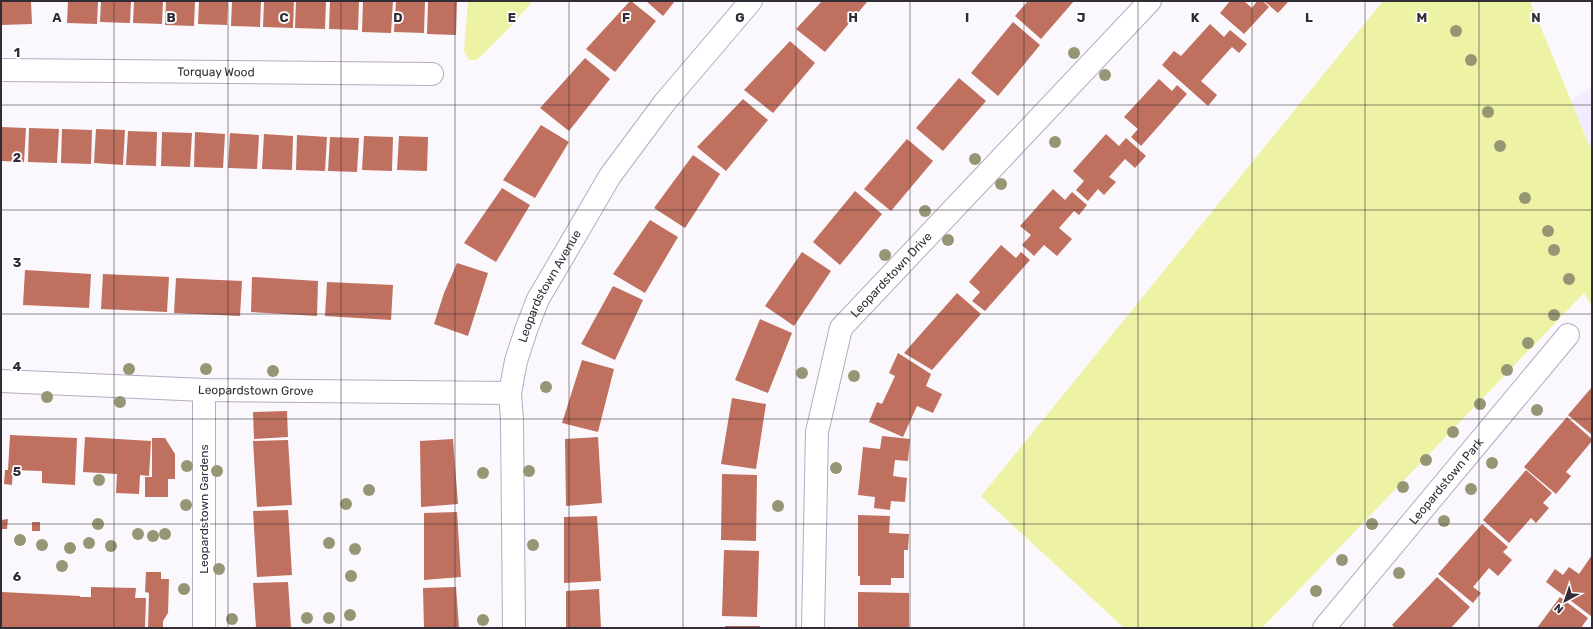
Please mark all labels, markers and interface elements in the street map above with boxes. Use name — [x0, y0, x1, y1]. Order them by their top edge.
text: A — [52, 10, 62, 25]
text: B — [166, 10, 176, 25]
text: C — [279, 10, 289, 25]
text: D — [393, 10, 403, 25]
text: E — [508, 10, 516, 25]
text: F — [622, 10, 630, 25]
text: G — [735, 10, 745, 25]
text: H — [848, 10, 858, 25]
text: I — [965, 10, 969, 25]
text: J — [1077, 10, 1085, 25]
text: K — [1191, 10, 1200, 25]
text: L — [1305, 10, 1313, 25]
text: M — [1417, 10, 1427, 25]
text: N — [1531, 10, 1541, 25]
text: 1 — [14, 45, 20, 60]
street label: Torquay Wood — [177, 65, 255, 79]
text: 2 — [13, 150, 21, 165]
street label: Leopardstown Avenue — [515, 227, 584, 344]
street label: Leopardstown Drive — [848, 229, 935, 320]
text: 3 — [13, 255, 22, 270]
text: 4 — [13, 359, 22, 374]
street label: Leopardstown Grove — [198, 383, 314, 398]
street label: Leopardstown Park — [1406, 435, 1487, 527]
street label: Leopardstown Gardens — [197, 444, 211, 574]
text: 5 — [13, 464, 21, 479]
text: 6 — [13, 569, 22, 584]
north arrow — [1545, 581, 1585, 621]
text: N — [1552, 601, 1566, 616]

